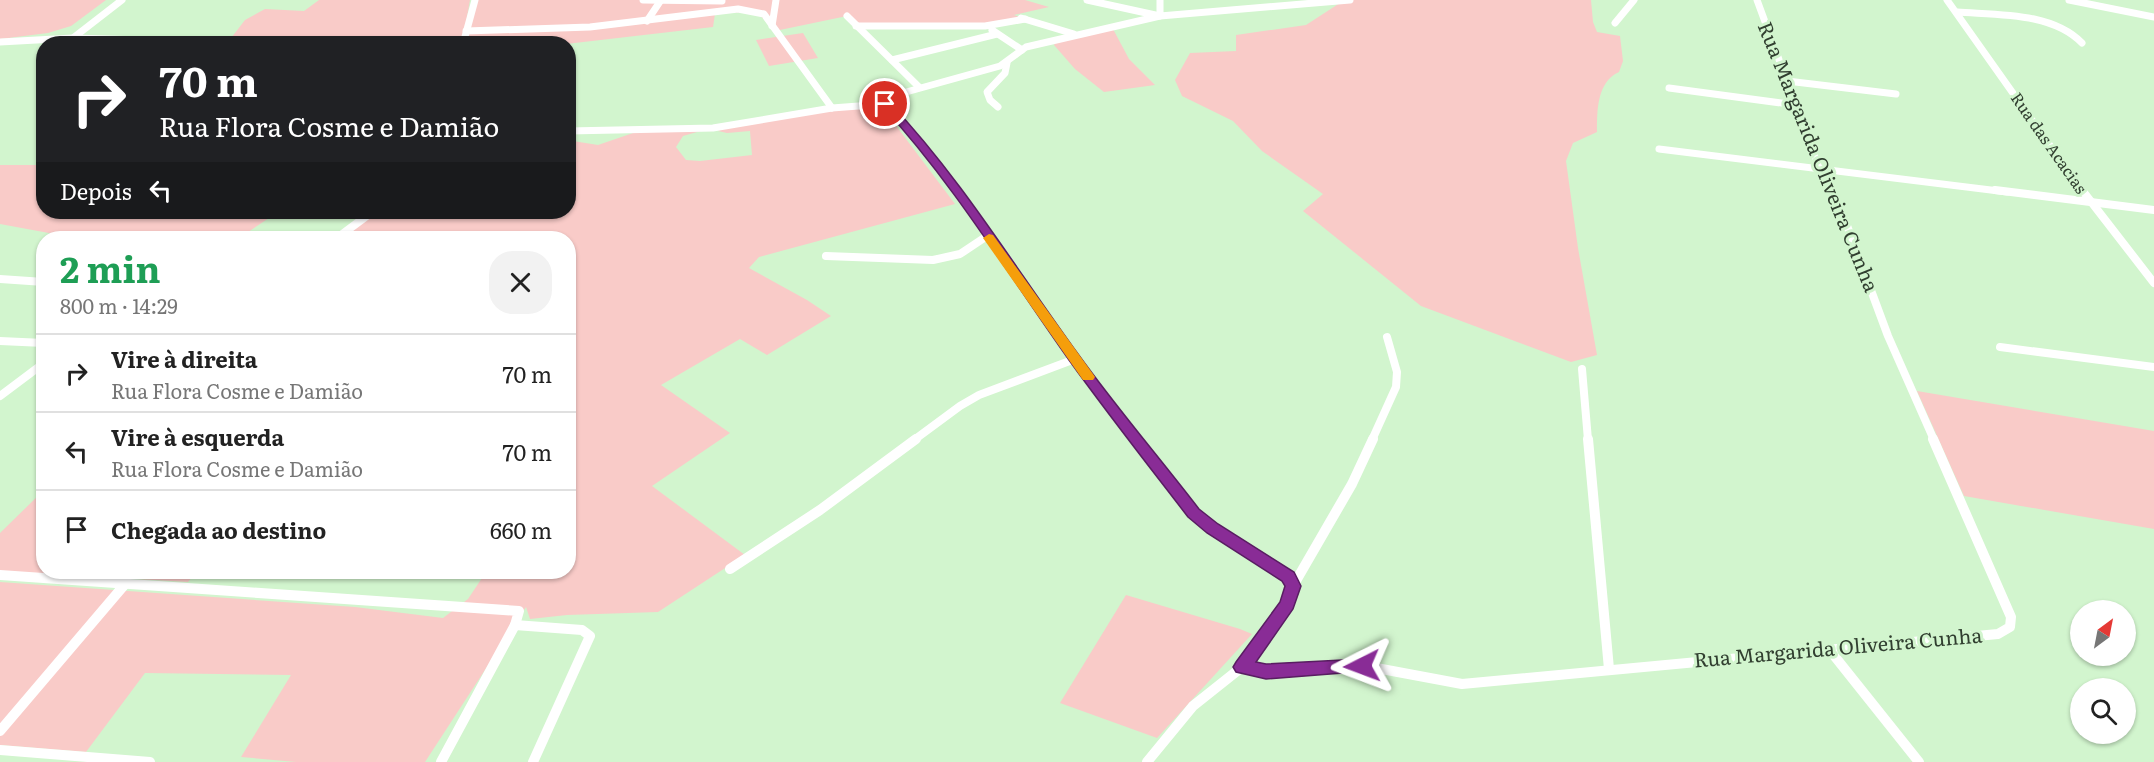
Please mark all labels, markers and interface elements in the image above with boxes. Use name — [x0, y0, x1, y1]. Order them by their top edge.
street label: Rua Margarida Oliveira Cunha — [1752, 16, 1888, 296]
text: 70 m — [159, 48, 258, 110]
icon: right — [60, 60, 138, 138]
pin — [859, 78, 910, 129]
icon: arrive — [868, 87, 901, 120]
street label: Rua das Acacias — [2006, 87, 2094, 198]
text: Rua Flora Cosme e Damião — [159, 105, 499, 145]
text: Depois — [60, 174, 132, 207]
icon: left — [144, 174, 177, 207]
text: 2 min — [60, 241, 161, 294]
button: close — [489, 251, 552, 314]
text: 800 m · 14:29 — [60, 290, 178, 320]
text: Vire à direita — [111, 342, 258, 375]
icon: right — [60, 357, 93, 390]
text: 70 m — [502, 357, 552, 390]
text: Rua Flora Cosme e Damião — [111, 375, 363, 405]
text: Vire à esquerda — [111, 420, 284, 453]
icon: left — [60, 435, 93, 468]
text: 70 m — [502, 435, 552, 468]
text: Rua Flora Cosme e Damião — [111, 453, 363, 483]
icon: arrive — [60, 513, 93, 546]
text: Chegada ao destino — [111, 513, 326, 546]
text: 660 m — [490, 513, 552, 546]
north arrow — [2070, 600, 2136, 666]
map controls — [2070, 600, 2136, 744]
street label: Rua Margarida Oliveira Cunha — [1692, 618, 1984, 674]
position arrow — [1330, 634, 1394, 698]
button: search — [2070, 678, 2136, 744]

